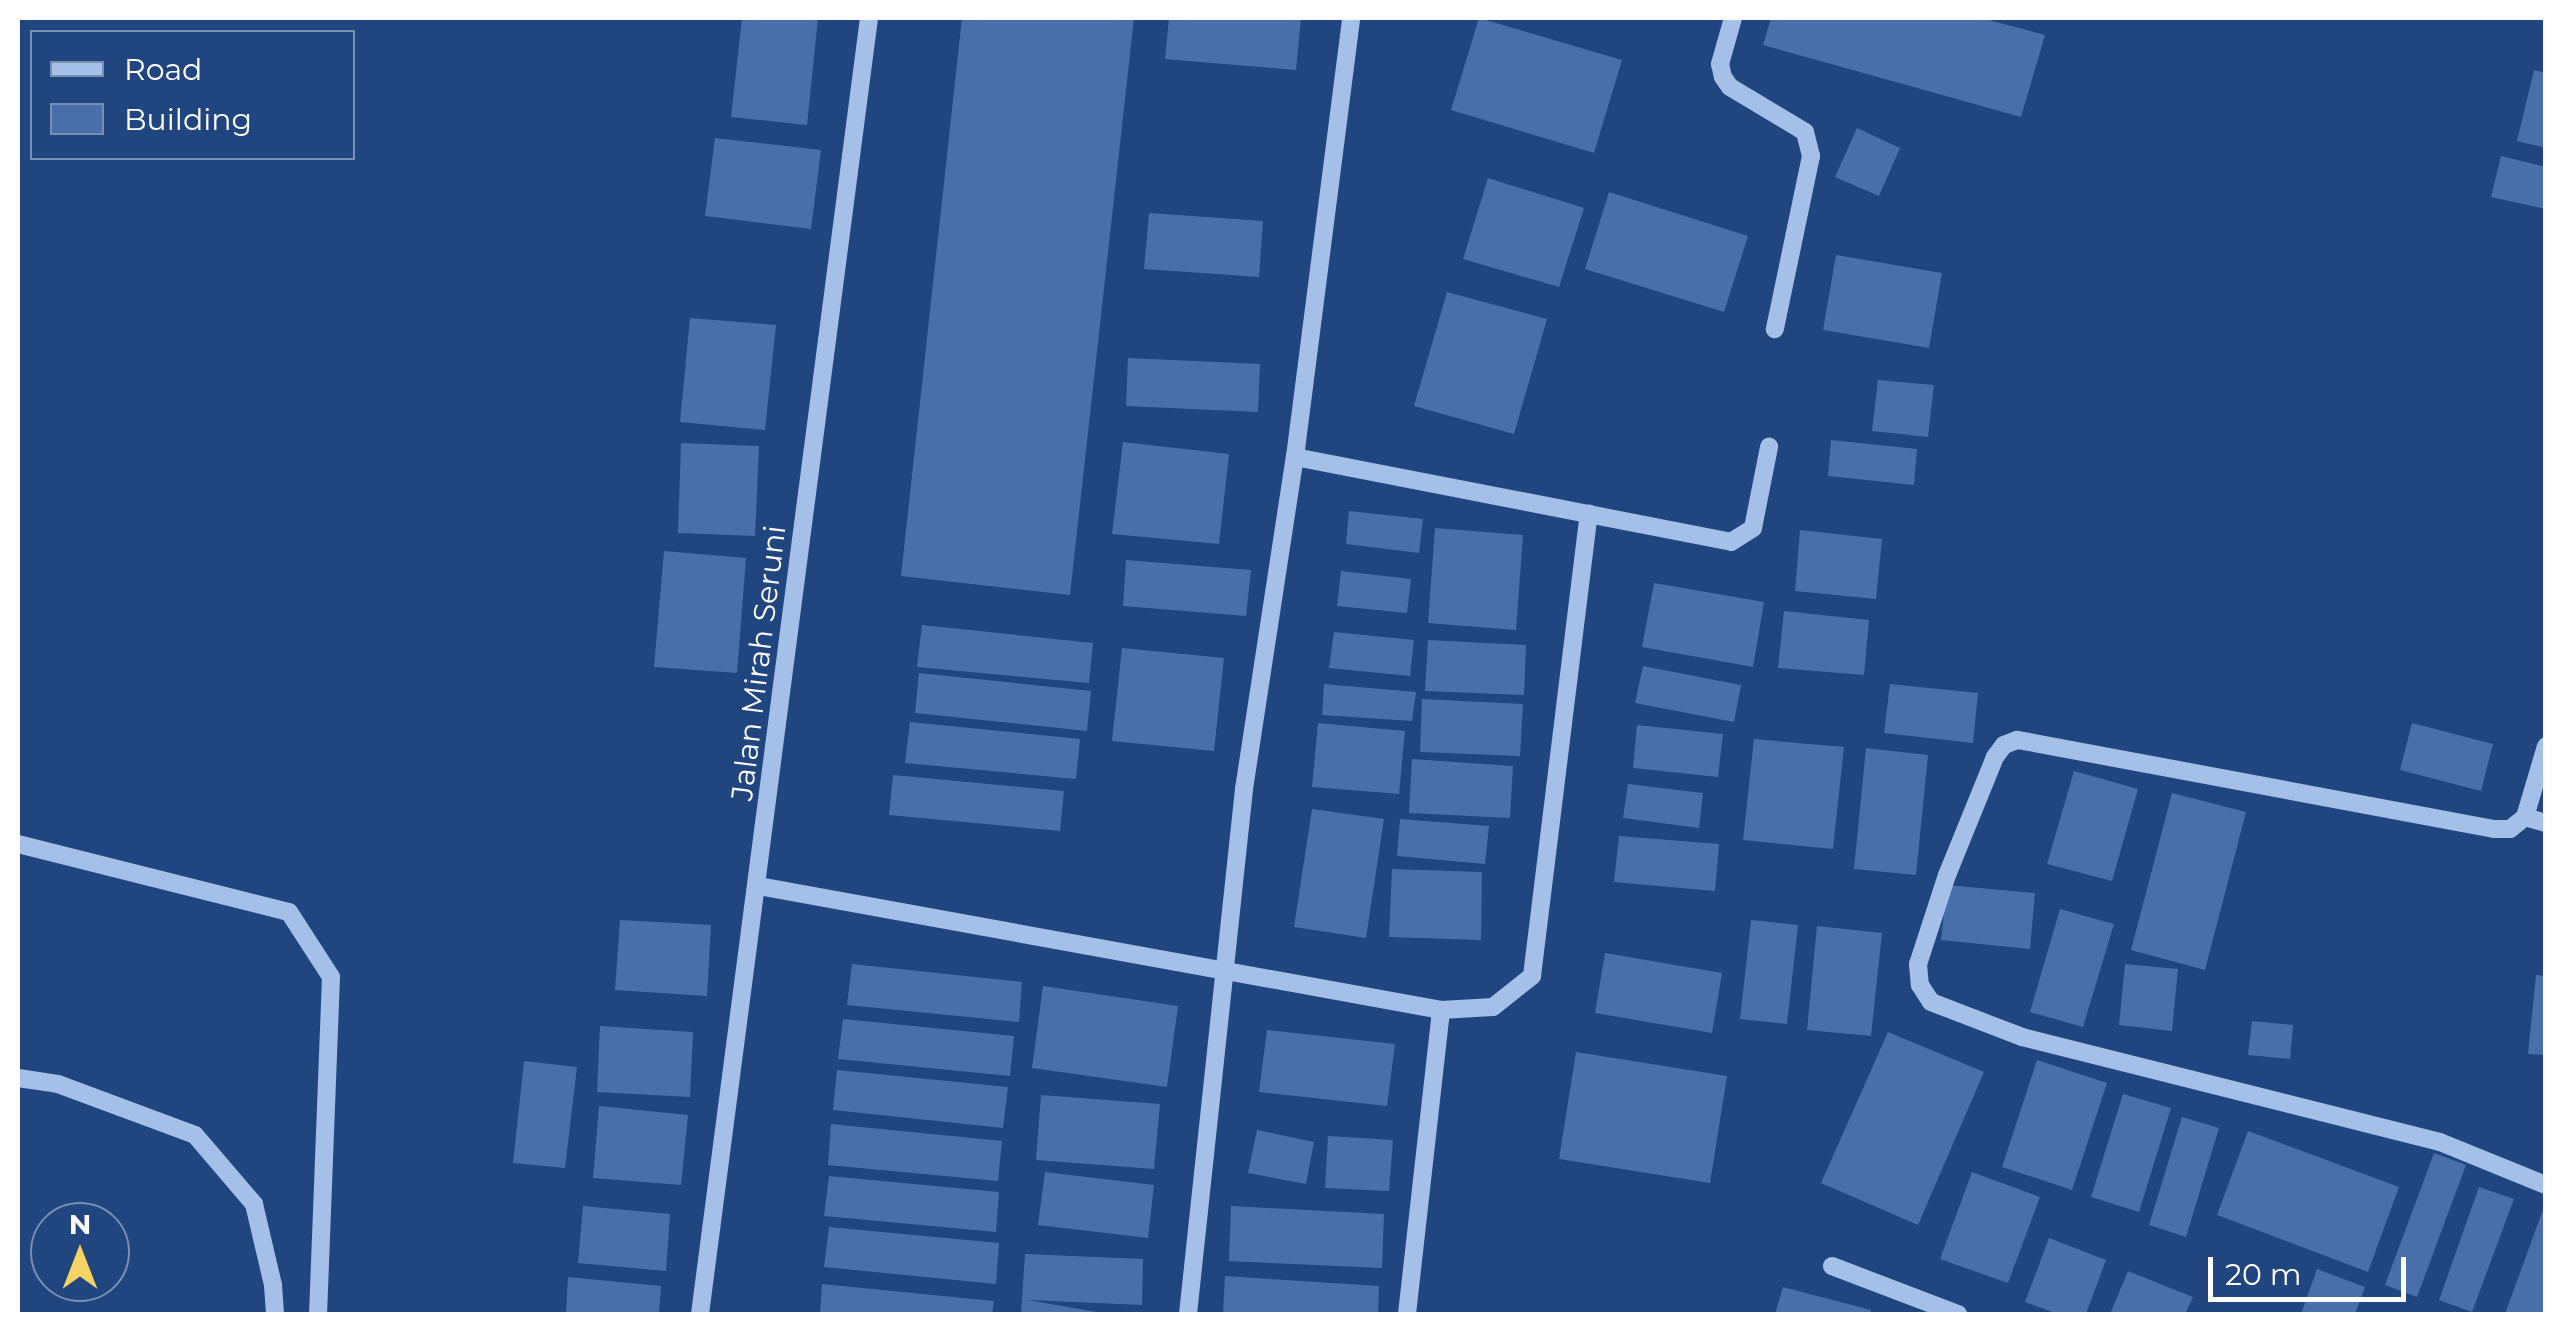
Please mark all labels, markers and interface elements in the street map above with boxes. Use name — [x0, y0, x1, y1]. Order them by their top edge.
legend — [30, 30, 355, 160]
text: Road — [124, 51, 202, 88]
text: Building — [124, 101, 252, 138]
street label: Jalan Mirah Seruni — [724, 523, 794, 803]
north arrow — [30, 1202, 130, 1302]
text: N — [69, 1207, 91, 1241]
scale bar — [2213, 1237, 2410, 1299]
text: 20 m — [2225, 1256, 2302, 1293]

